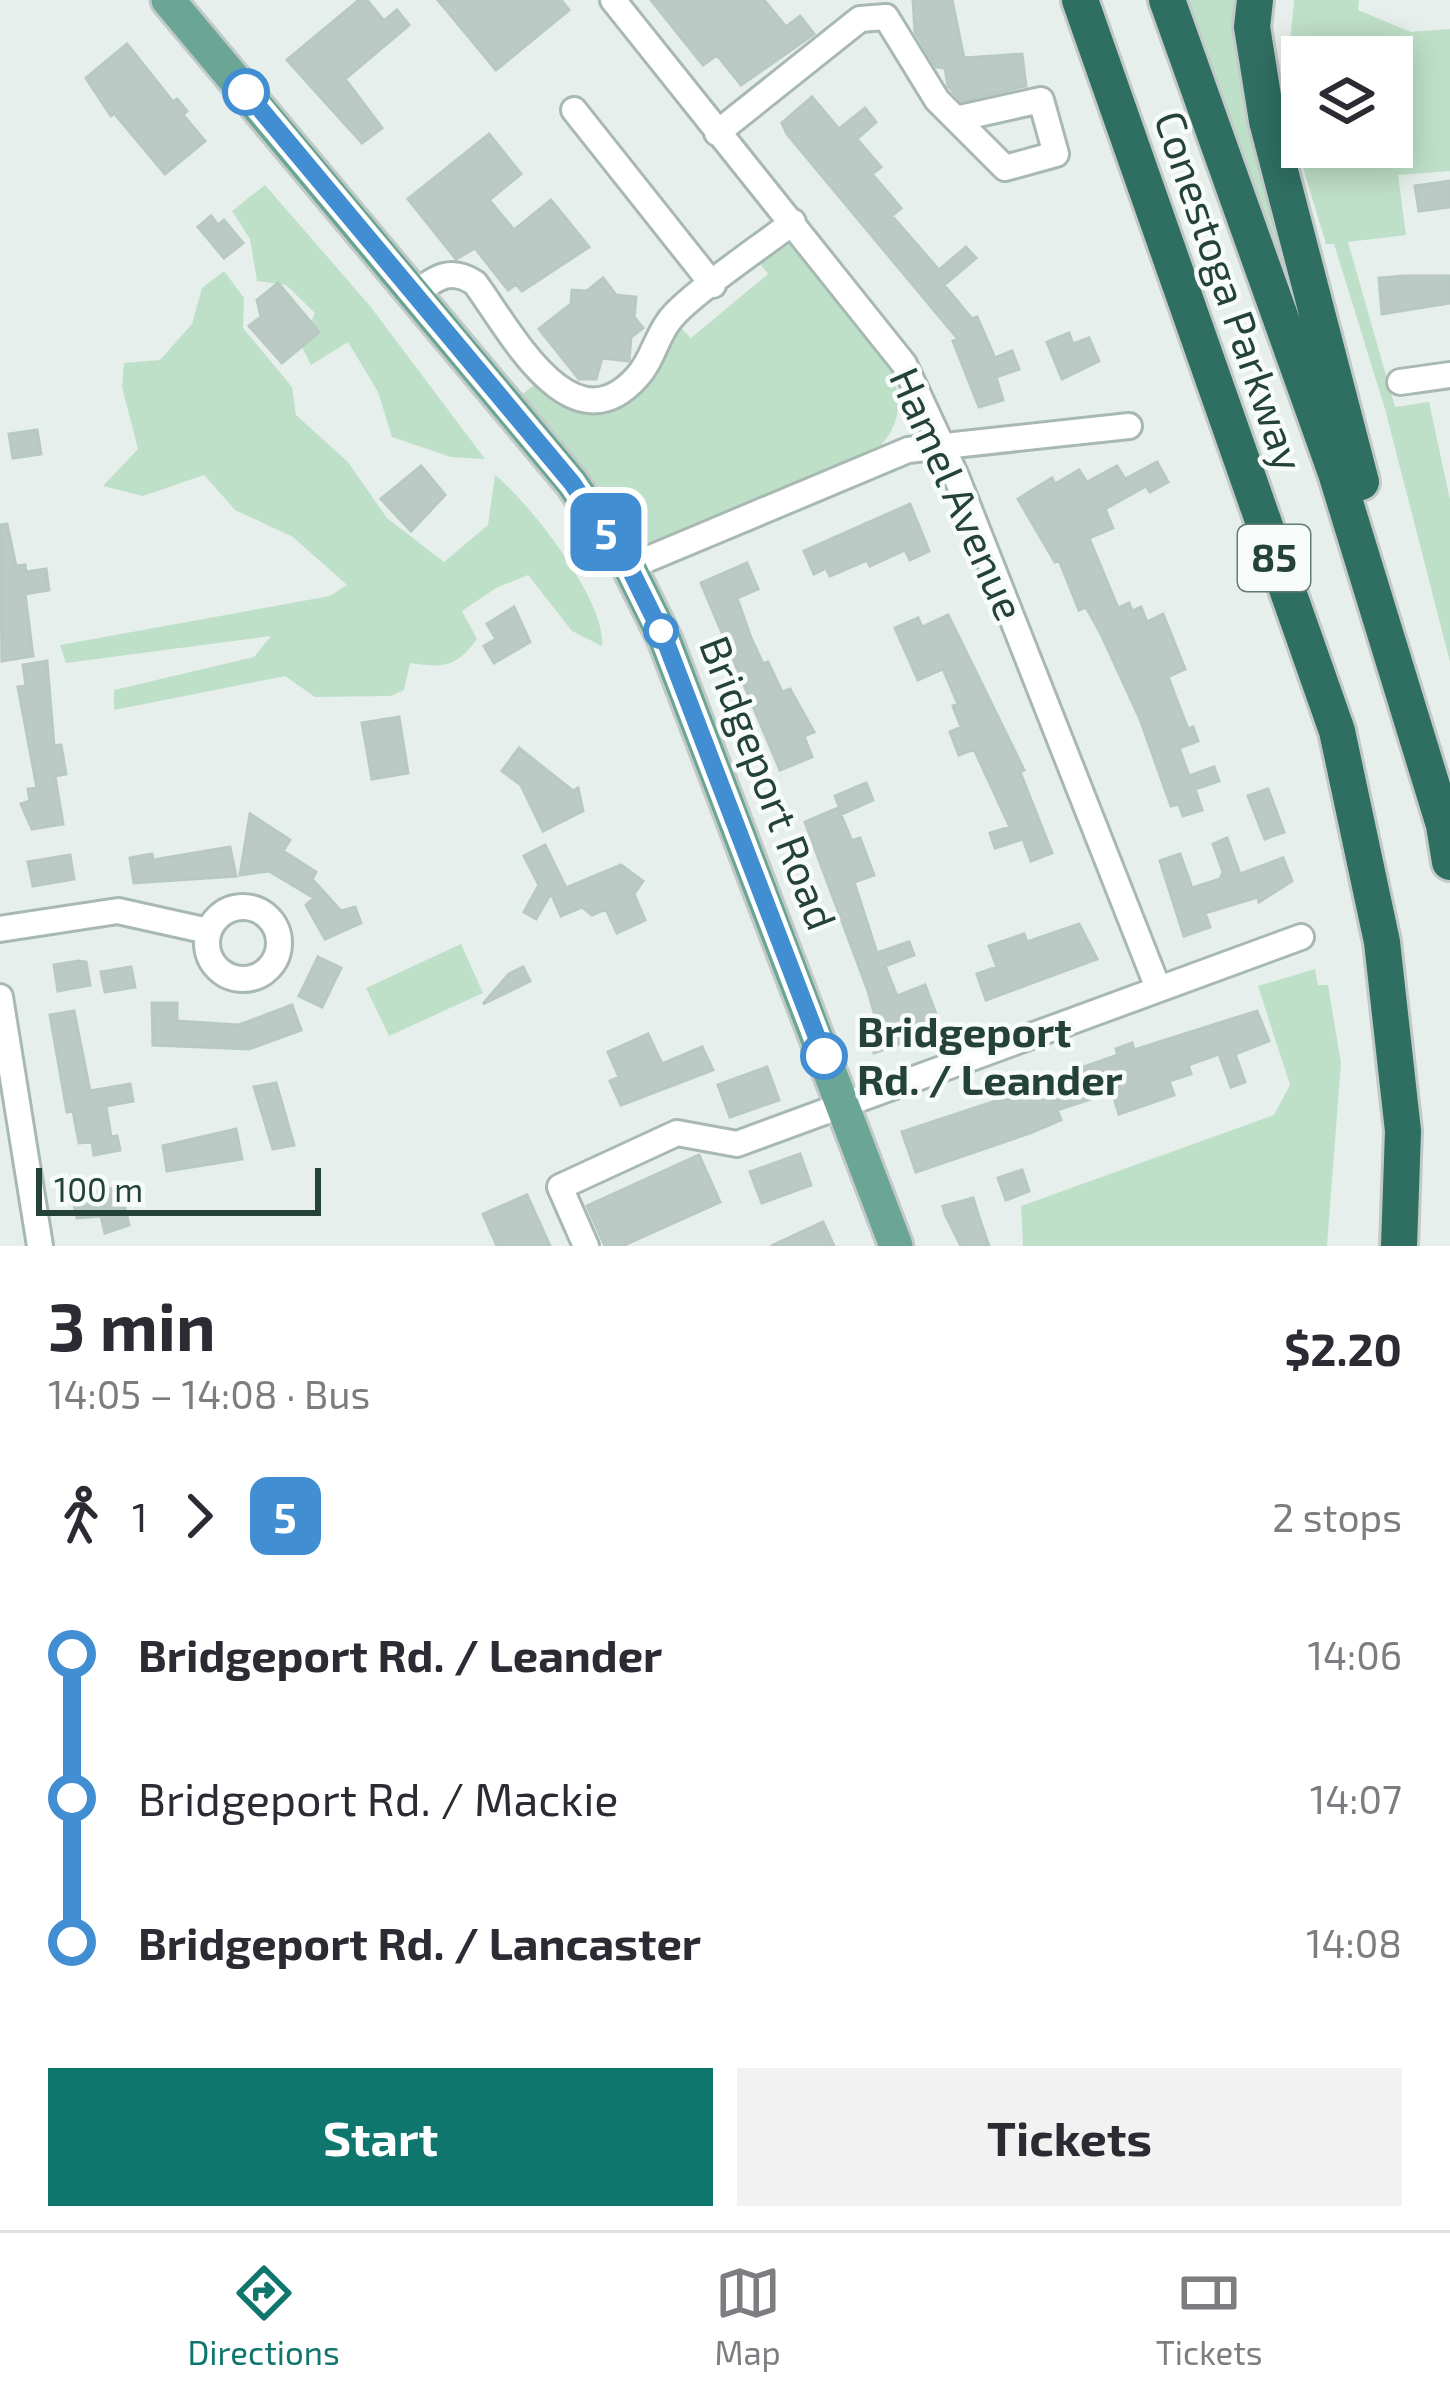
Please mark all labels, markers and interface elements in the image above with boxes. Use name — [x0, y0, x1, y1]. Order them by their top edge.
map controls — [1281, 36, 1413, 168]
button: layers — [1281, 36, 1413, 168]
unlabelled marker — [224, 70, 268, 114]
street label: Conestoga Parkway — [1146, 104, 1316, 477]
street label: Hamel Avenue — [881, 359, 1037, 627]
line badge: 5 — [567, 493, 645, 571]
text: 5 — [594, 507, 618, 557]
road number: 85 — [1238, 525, 1310, 591]
unlabelled marker — [645, 615, 677, 647]
street label: Bridgeport Road — [691, 628, 849, 936]
place label: Bridgeport Rd. / Leander — [857, 1005, 1123, 1103]
marker: Bridgeport Rd. / Leander — [802, 1034, 846, 1078]
scale bar — [36, 1162, 321, 1215]
text: 100 m — [54, 1169, 143, 1209]
text: 3 min — [48, 1285, 216, 1364]
text: $2.20 — [1284, 1321, 1402, 1375]
text: 14:05 – 14:08 · Bus — [48, 1370, 370, 1417]
icon: walk — [48, 1483, 114, 1549]
icon: forward — [166, 1483, 232, 1549]
text: 5 — [274, 1491, 297, 1541]
text: 1 — [132, 1493, 148, 1540]
text: 2 stops — [1272, 1493, 1402, 1540]
text: Bridgeport Rd. / Leander — [138, 1627, 662, 1681]
text: 14:06 — [1307, 1631, 1402, 1678]
text: Bridgeport Rd. / Mackie — [138, 1771, 619, 1825]
text: 14:07 — [1310, 1775, 1402, 1822]
text: Bridgeport Rd. / Lancaster — [138, 1915, 701, 1969]
text: 14:08 — [1306, 1919, 1402, 1966]
button: Start — [48, 2068, 713, 2206]
button: Tickets — [737, 2068, 1402, 2206]
tab: Directions — [187, 2260, 340, 2372]
tab: Map — [715, 2260, 781, 2372]
tab: Tickets — [1156, 2260, 1263, 2372]

